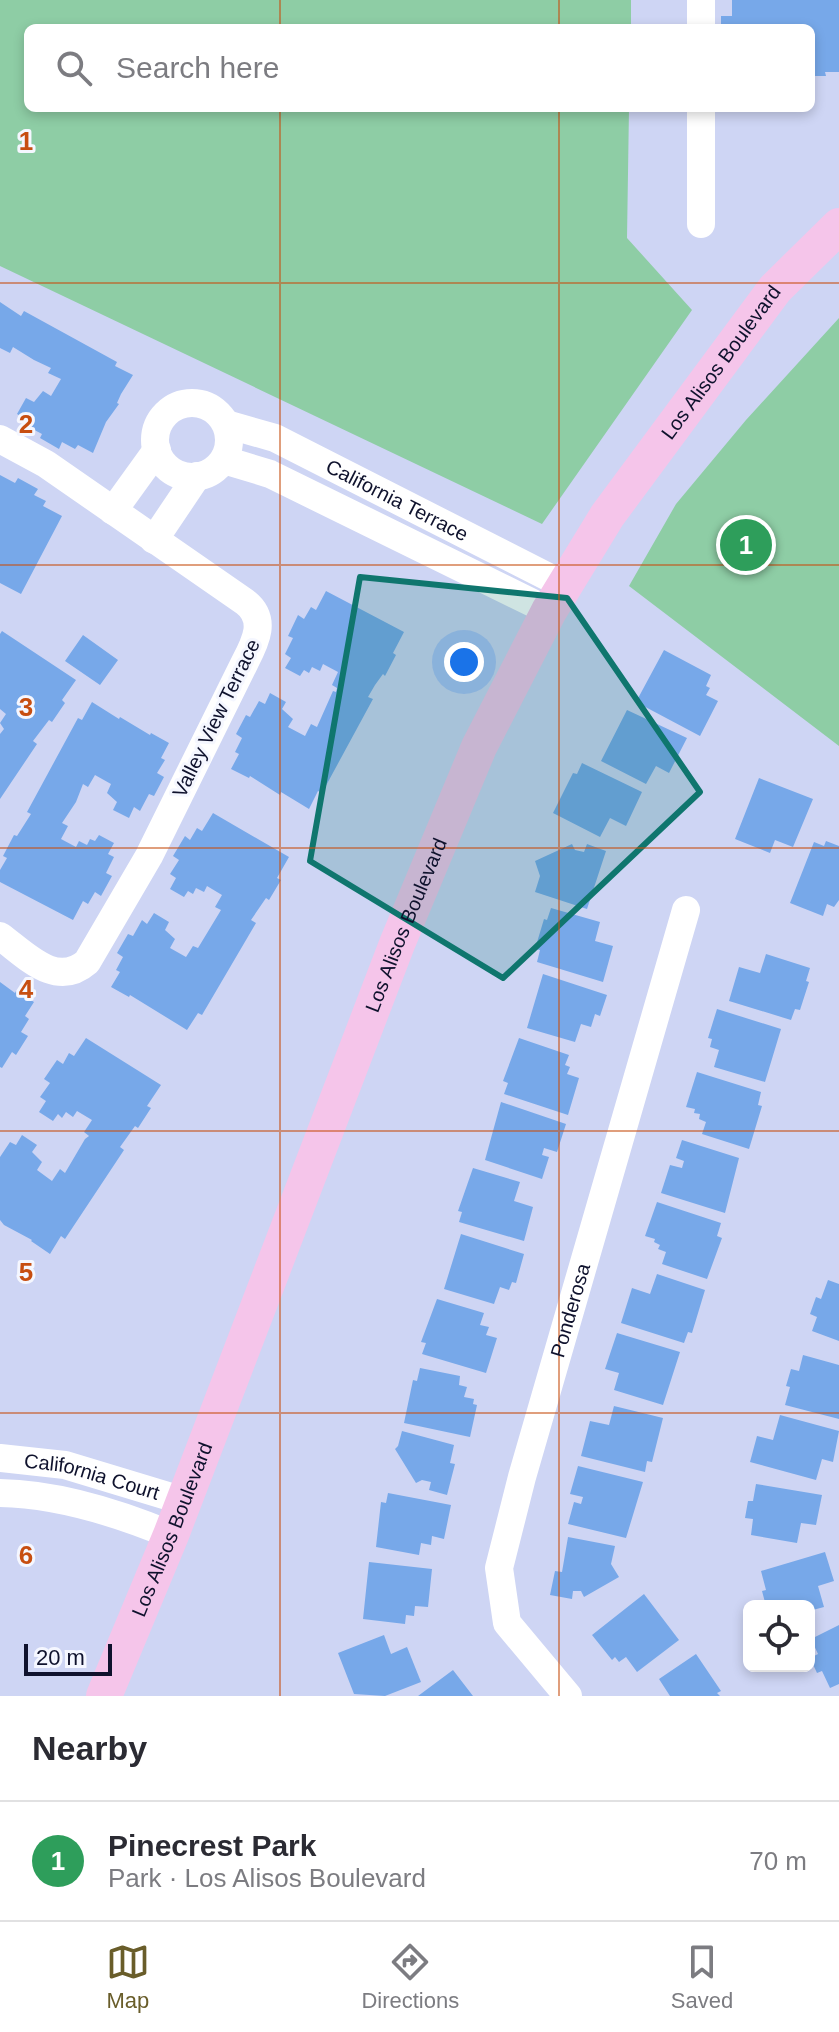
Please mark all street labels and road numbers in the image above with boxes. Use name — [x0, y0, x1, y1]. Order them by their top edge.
street label: Los Alisos Boulevard — [657, 281, 785, 443]
street label: California Terrace — [322, 455, 472, 545]
street label: Valley View Terrace — [168, 635, 264, 801]
street label: Los Alisos Boulevard — [361, 835, 451, 1015]
street label: Ponderosa — [546, 1260, 594, 1360]
street label: Los Alisos Boulevard — [127, 1439, 216, 1620]
street label: California Court — [23, 1450, 163, 1504]

